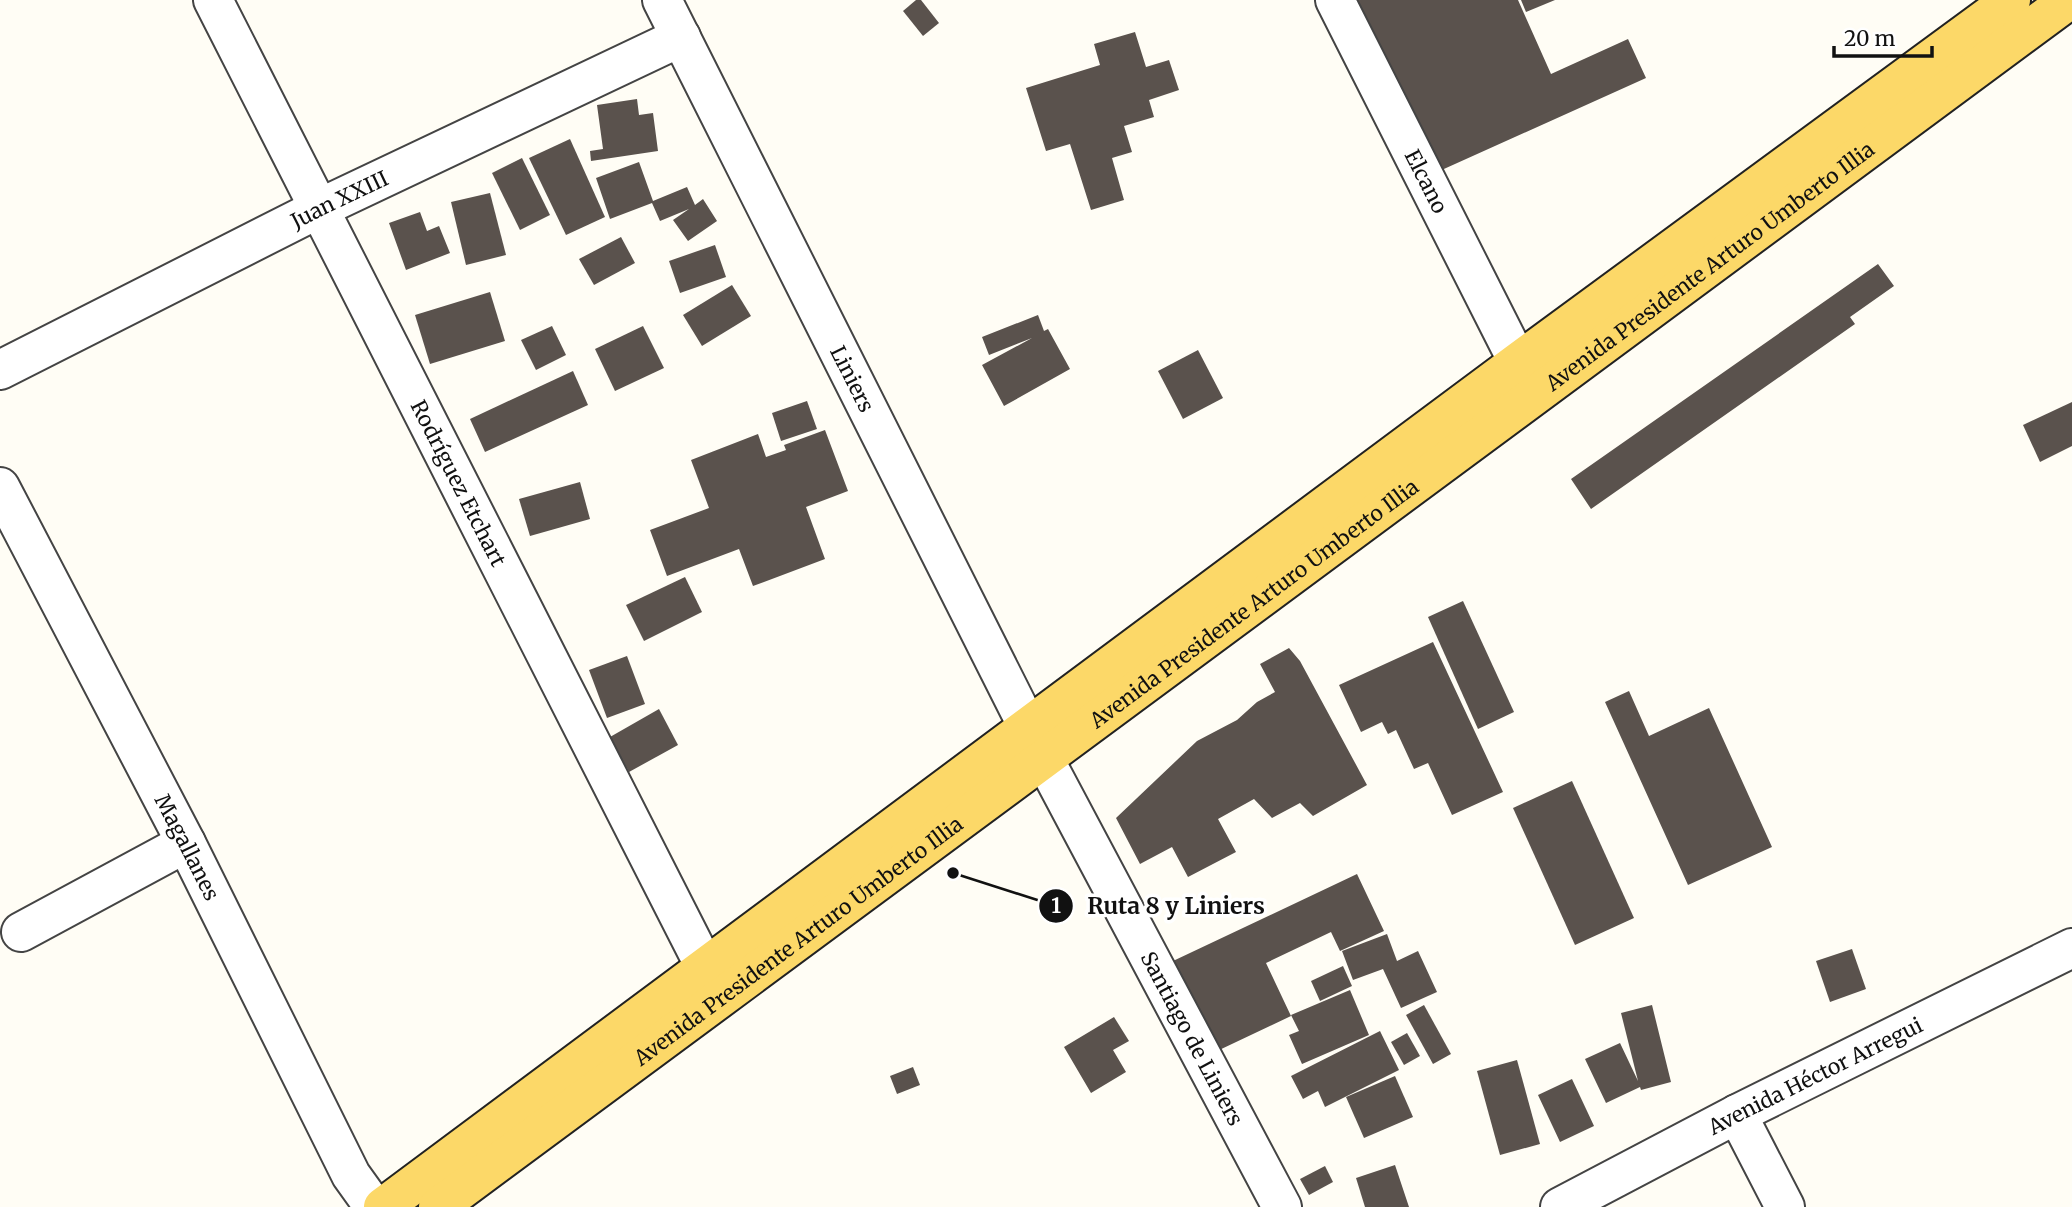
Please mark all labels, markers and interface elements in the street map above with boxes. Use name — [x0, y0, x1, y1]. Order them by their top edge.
scale bar — [1834, 14, 1932, 58]
text: 20 m — [1844, 25, 1896, 52]
street label: Avenida Presidente Arturo Umberto Illia — [1539, 135, 1879, 397]
street label: Elcano — [1399, 145, 1454, 218]
street label: Juan XXIII — [285, 164, 392, 235]
street label: Liniers — [825, 341, 881, 416]
street label: Rodríguez Etchart — [405, 395, 512, 571]
street label: Avenida Presidente Arturo Umberto Illia — [1083, 473, 1424, 734]
street label: Magallanes — [149, 789, 226, 905]
street label: Avenida Presidente Arturo Umberto Illia — [628, 810, 968, 1072]
callout: Ruta 8 y Liniers — [1038, 884, 1279, 928]
text: Ruta 8 y Liniers — [1087, 891, 1265, 920]
text: 1 — [1051, 892, 1061, 919]
street label: Santiago de Liniers — [1135, 947, 1250, 1130]
street label: Avenida Héctor Arregui — [1702, 1011, 1927, 1141]

